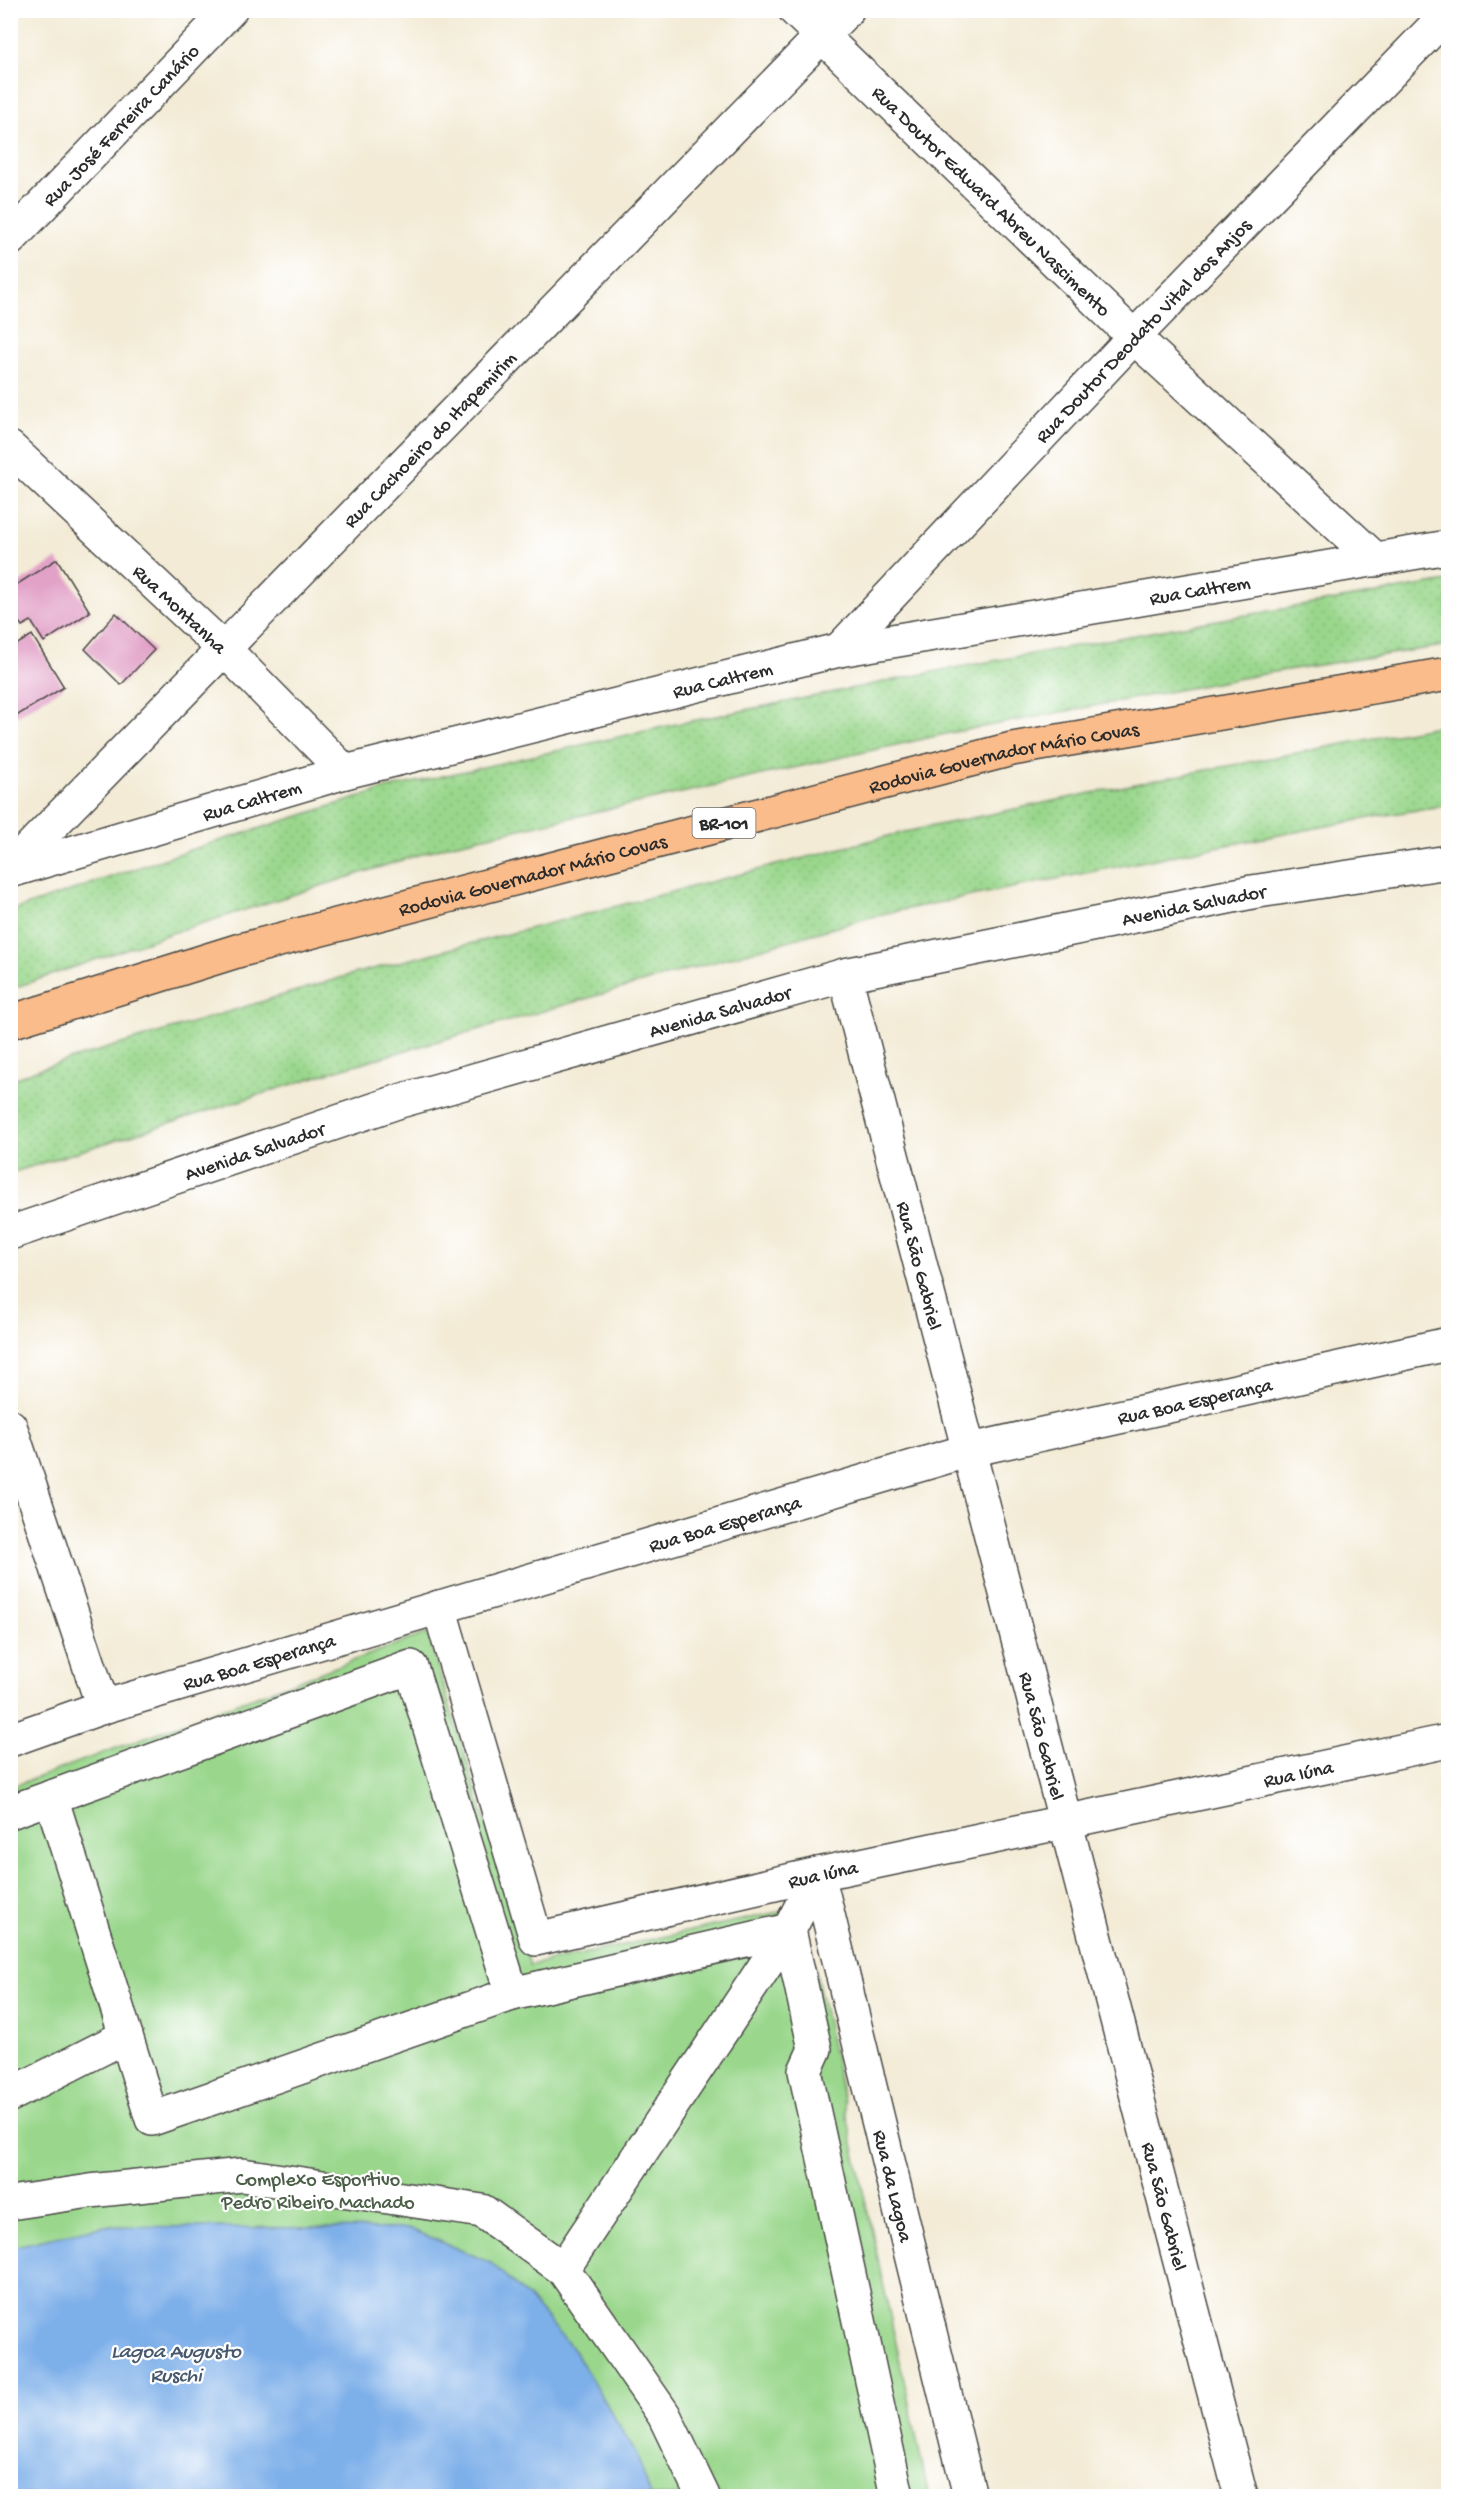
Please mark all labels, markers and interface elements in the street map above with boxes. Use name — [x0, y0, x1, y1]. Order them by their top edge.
street label: Rua José Ferreira Canário — [40, 41, 206, 213]
street label: Rua Doutor Edward Abreu Nascimento — [866, 83, 1114, 323]
street label: Rua Doutor Deodato Vital dos Anjos — [1032, 215, 1258, 449]
street label: Rua Cachoeiro do Itapemirim — [340, 348, 523, 534]
street label: Rua Montanha — [126, 561, 230, 661]
street label: Rua Caltrem — [1148, 573, 1252, 612]
street label: Rua Caltrem — [671, 659, 775, 706]
street label: Rodovia Governador Mário Covas — [867, 719, 1142, 801]
street label: Rua Caltrem — [201, 777, 305, 828]
road number: BR-101 — [692, 808, 756, 838]
street label: Rodovia Governador Mário Covas — [397, 831, 670, 923]
street label: Avenida Salvador — [1120, 882, 1270, 933]
street label: Avenida Salvador — [647, 982, 796, 1045]
street label: Avenida Salvador — [183, 1119, 330, 1188]
street label: Rua São Gabriel — [889, 1200, 945, 1333]
street label: Rua Boa Esperança — [1116, 1375, 1276, 1432]
street label: Rua Boa Esperança — [647, 1492, 805, 1560]
street label: Rua Boa Esperança — [181, 1631, 339, 1698]
street label: Rua São Gabriel — [1012, 1670, 1067, 1803]
street label: Rua Iúna — [1262, 1757, 1337, 1795]
street label: Rua Iúna — [786, 1858, 861, 1895]
street label: Rua da Lagoa — [866, 2128, 916, 2246]
street label: Rua São Gabriel — [1134, 2140, 1190, 2273]
park label: Complexo Esportivo Pedro Ribeiro Machado — [220, 2170, 415, 2216]
water label: Lagoa Augusto Ruschi — [111, 2341, 242, 2390]

